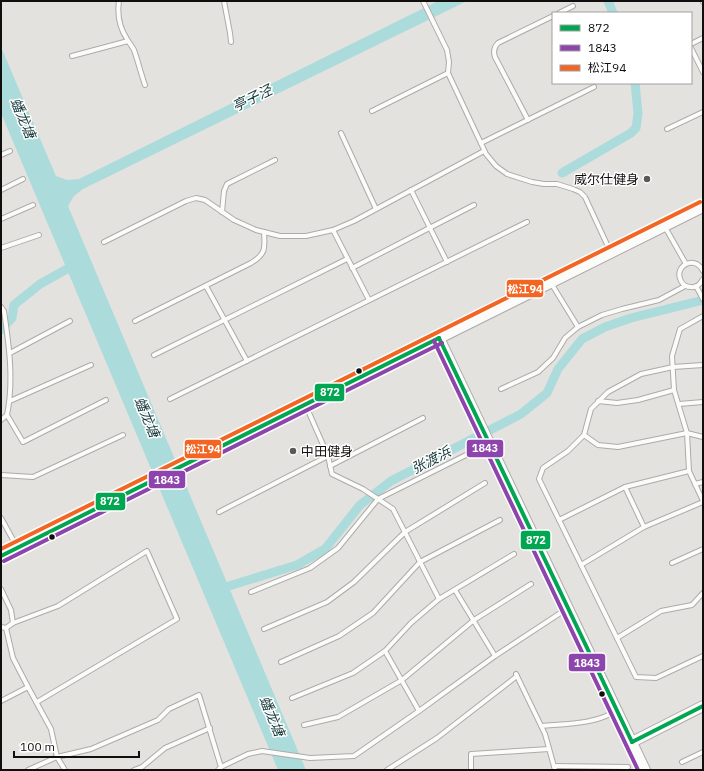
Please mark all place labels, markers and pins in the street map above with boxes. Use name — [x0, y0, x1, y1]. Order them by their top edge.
place label: 威尔仕健身 — [574, 171, 639, 188]
marker: 威尔仕健身 — [642, 174, 652, 184]
unlabelled marker — [354, 366, 364, 376]
place label: 中田健身 — [301, 443, 353, 460]
marker: 中田健身 — [288, 446, 298, 456]
unlabelled marker — [47, 532, 57, 542]
unlabelled marker — [597, 689, 607, 699]

